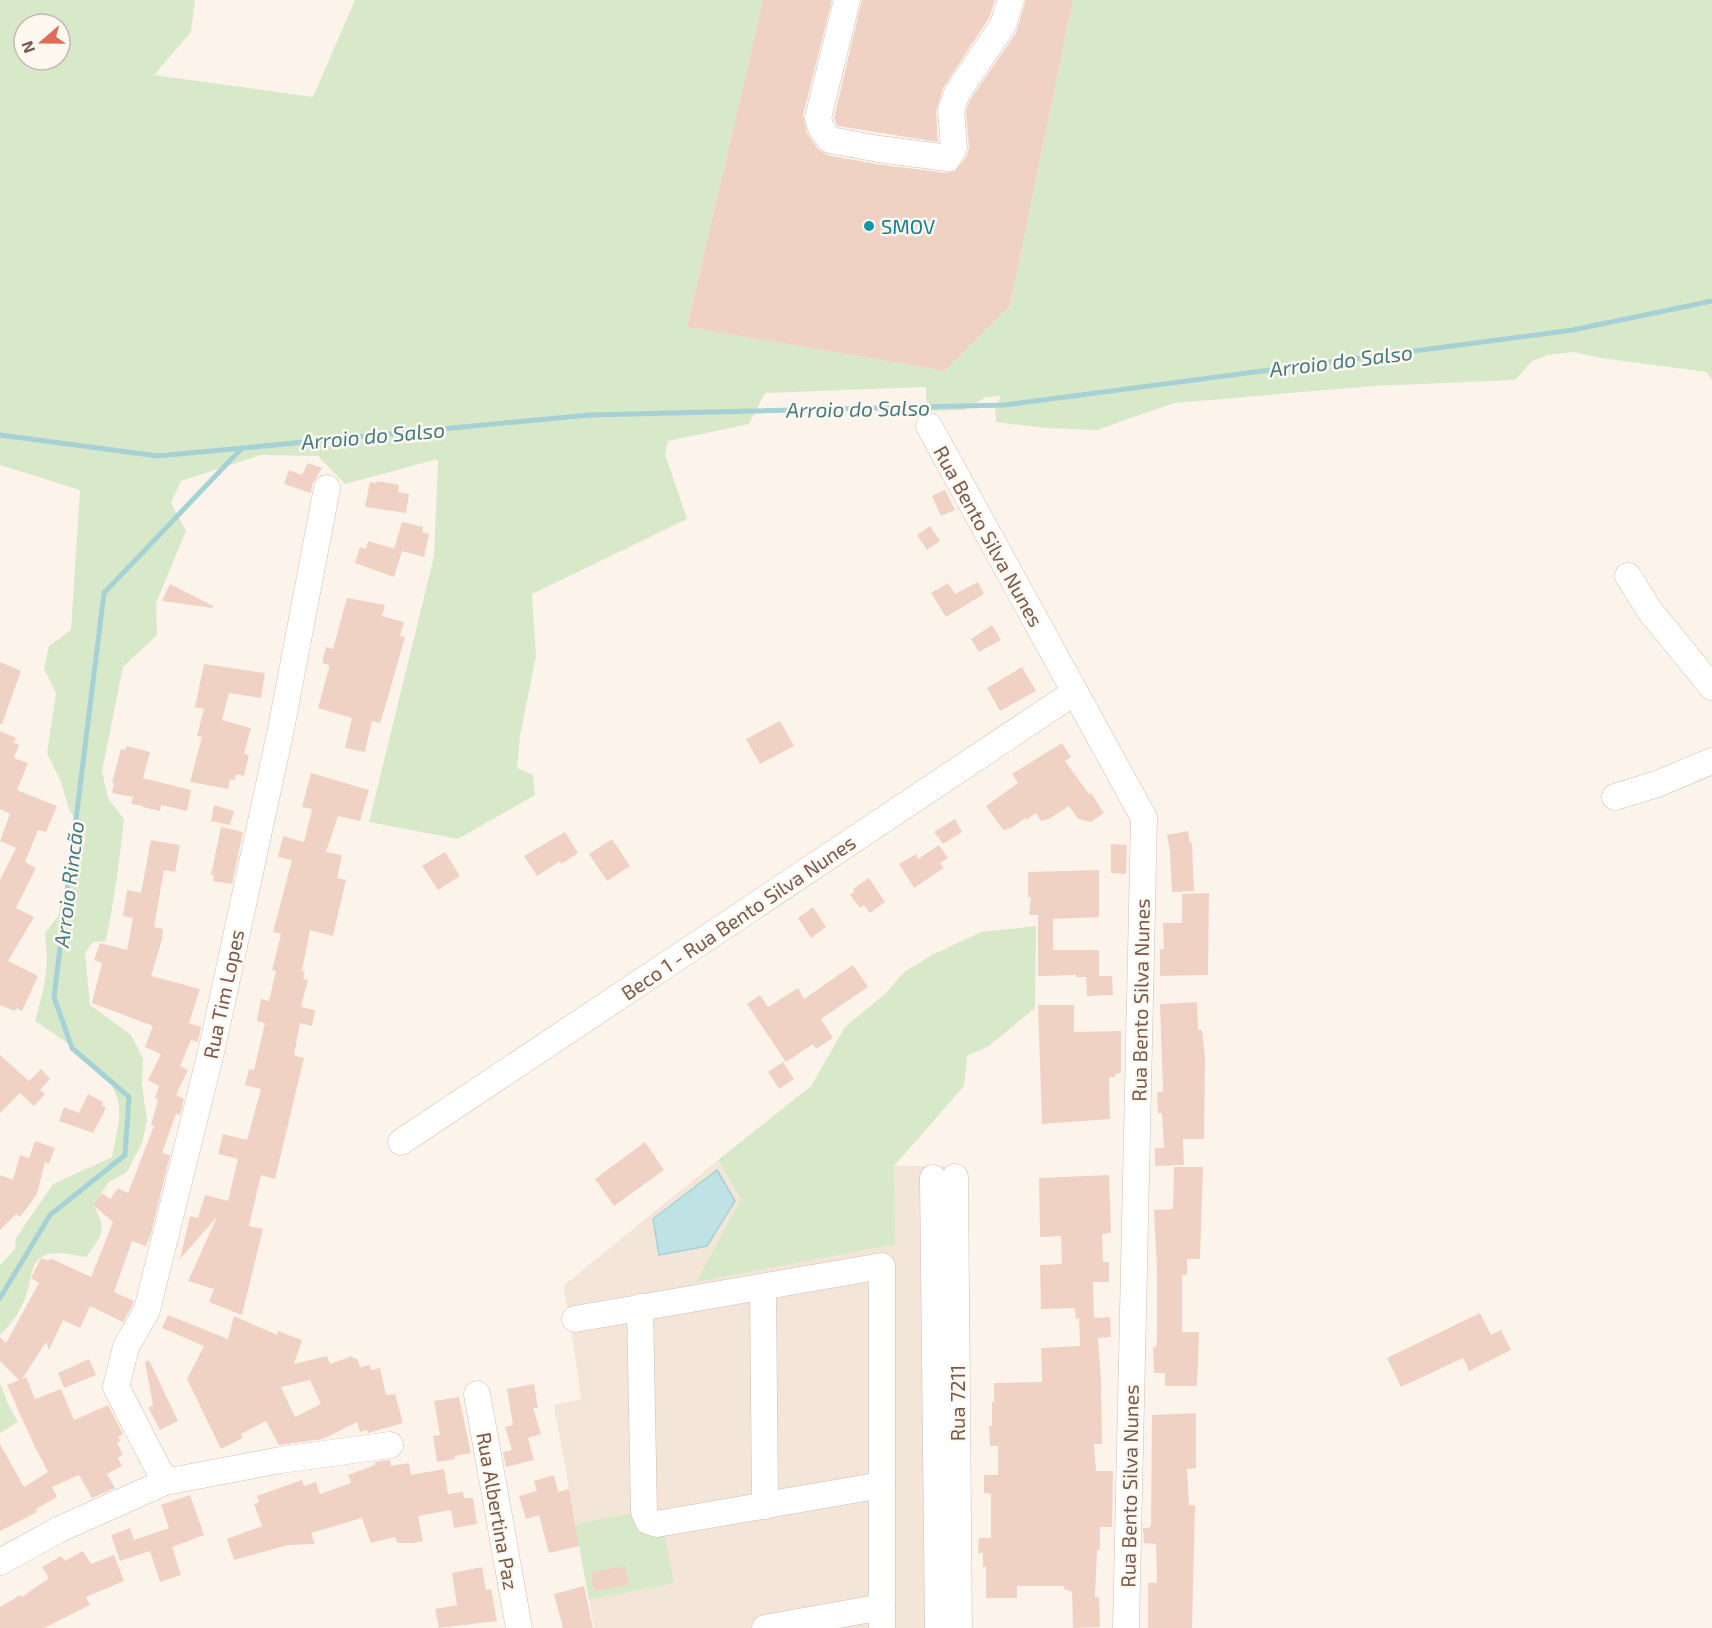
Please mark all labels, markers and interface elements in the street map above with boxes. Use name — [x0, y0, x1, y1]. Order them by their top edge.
north arrow — [12, 12, 72, 72]
text: N — [17, 39, 38, 56]
place label: SMOV — [881, 214, 935, 238]
marker: SMOV — [862, 219, 876, 233]
water label: Arroio do Salso — [1267, 339, 1414, 381]
water label: Arroio do Salso — [785, 394, 930, 422]
water label: Arroio do Salso — [299, 416, 446, 454]
street label: Rua Bento Silva Nunes — [929, 441, 1049, 631]
water label: Arroio Rincão — [48, 819, 88, 950]
street label: Beco 1 - Rua Bento Silva Nunes — [616, 829, 860, 1005]
street label: Rua Bento Silva Nunes — [1126, 898, 1154, 1102]
street label: Rua Tim Lopes — [198, 927, 248, 1061]
street label: Rua 7211 — [945, 1365, 969, 1441]
street label: Rua Bento Silva Nunes — [1115, 1384, 1143, 1588]
street label: Rua Albertina Paz — [472, 1430, 524, 1592]

